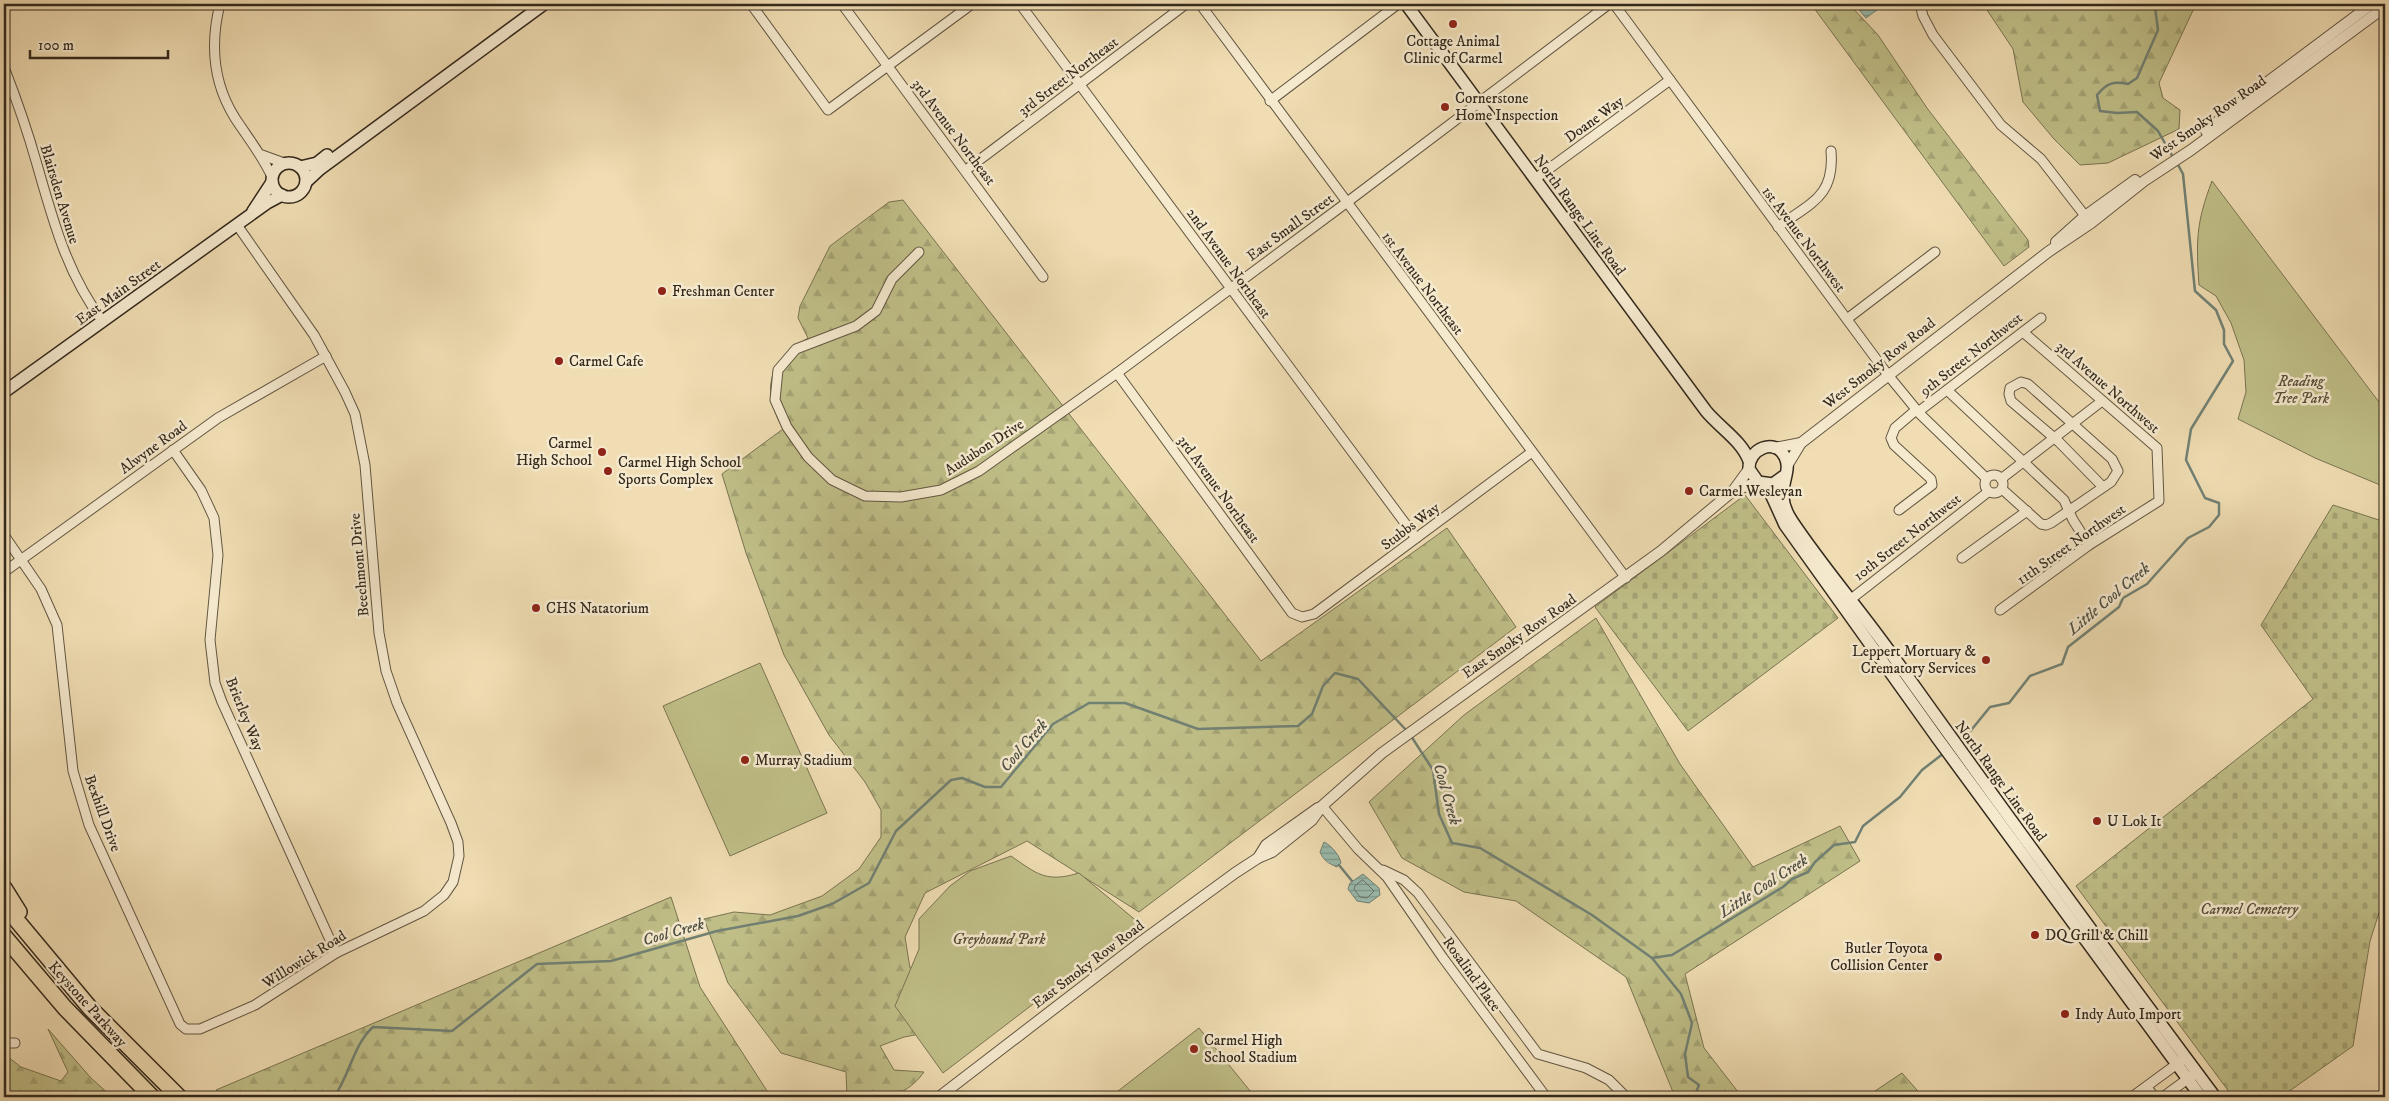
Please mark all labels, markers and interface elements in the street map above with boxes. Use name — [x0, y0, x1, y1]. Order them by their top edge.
marker: Cottage Animal Clinic of Carmel — [1447, 18, 1459, 30]
scale bar — [30, 28, 168, 60]
street label: 3rd Street Northeast — [1015, 32, 1122, 120]
place label: Cottage Animal Clinic of Carmel — [1404, 32, 1503, 68]
text: 100 m — [38, 36, 74, 55]
street label: West Smoky Row Road — [2146, 71, 2270, 166]
street label: 3rd Avenue Northeast — [907, 75, 1000, 189]
place label: Cornerstone Home Inspection — [1455, 89, 1559, 125]
street label: Doane Way — [1561, 91, 1628, 147]
marker: Cornerstone Home Inspection — [1439, 101, 1451, 113]
street label: Blairsden Avenue — [35, 142, 84, 246]
street label: North Range Line Road — [1529, 151, 1630, 280]
street label: 1st Avenue Northwest — [1757, 182, 1850, 296]
street label: East Small Street — [1243, 189, 1338, 265]
street label: 2nd Avenue Northeast — [1182, 204, 1275, 322]
street label: 1st Avenue Northeast — [1377, 228, 1468, 339]
street label: East Main Street — [72, 255, 165, 330]
place label: Freshman Center — [672, 282, 775, 301]
marker: Freshman Center — [656, 285, 668, 297]
street label: 9th Street Northwest — [1915, 308, 2027, 401]
street label: West Smoky Row Road — [1819, 313, 1940, 414]
street label: 3rd Avenue Northwest — [2052, 337, 2164, 438]
place label: Carmel Cafe — [569, 352, 643, 371]
marker: Carmel Cafe — [553, 355, 565, 367]
park label: Reading Tree Park — [2273, 372, 2330, 408]
street label: Audubon Drive — [941, 415, 1027, 480]
street label: Alwyne Road — [116, 416, 191, 478]
street label: 3rd Avenue Northeast — [1173, 432, 1264, 547]
place label: Carmel High School — [516, 434, 592, 470]
marker: Carmel High School — [596, 446, 608, 458]
place label: Carmel High School Sports Complex — [618, 453, 742, 489]
marker: Carmel High School Sports Complex — [602, 465, 614, 477]
place label: Carmel Wesleyan — [1699, 482, 1802, 501]
marker: Carmel Wesleyan — [1683, 485, 1695, 497]
street label: 10th Street Northwest — [1850, 489, 1965, 585]
street label: Stubbs Way — [1377, 498, 1444, 555]
street label: 11th Street Northwest — [2013, 500, 2130, 589]
street label: Beechmont Drive — [346, 512, 373, 618]
water label: Little Cool Creek — [2062, 558, 2154, 640]
street label: East Smoky Row Road — [1458, 590, 1581, 683]
place label: CHS Natatorium — [546, 599, 649, 618]
marker: CHS Natatorium — [530, 602, 542, 614]
place label: Leppert Mortuary & Crematory Services — [1852, 642, 1976, 678]
marker: Leppert Mortuary & Crematory Services — [1980, 654, 1992, 666]
street label: Brierley Way — [221, 675, 268, 755]
water label: Cool Creek — [995, 715, 1052, 776]
street label: North Range Line Road — [1950, 717, 2051, 846]
place label: Murray Stadium — [755, 751, 852, 770]
marker: Murray Stadium — [739, 754, 751, 766]
water label: Cool Creek — [1429, 761, 1465, 828]
street label: Bexhill Drive — [80, 772, 125, 854]
place label: U Lok It — [2107, 812, 2161, 831]
marker: U Lok It — [2091, 815, 2103, 827]
water label: Little Cool Creek — [1715, 850, 1812, 922]
park label: Carmel Cemetery — [2200, 900, 2299, 919]
water label: Cool Creek — [640, 914, 707, 950]
street label: East Smoky Row Road — [1029, 916, 1148, 1013]
street label: Willowick Road — [258, 926, 350, 993]
place label: DQ Grill & Chill — [2045, 926, 2149, 945]
marker: DQ Grill & Chill — [2029, 929, 2041, 941]
park label: Greyhound Park — [952, 930, 1046, 949]
street label: Rosalind Place — [1438, 933, 1505, 1015]
place label: Butler Toyota Collision Center — [1830, 939, 1929, 975]
marker: Butler Toyota Collision Center — [1932, 951, 1944, 963]
street label: Keystone Parkway — [44, 957, 132, 1052]
place label: Indy Auto Import — [2075, 1005, 2182, 1024]
marker: Indy Auto Import — [2059, 1008, 2071, 1020]
place label: Carmel High School Stadium — [1204, 1031, 1297, 1067]
marker: Carmel High School Stadium — [1188, 1043, 1200, 1055]

